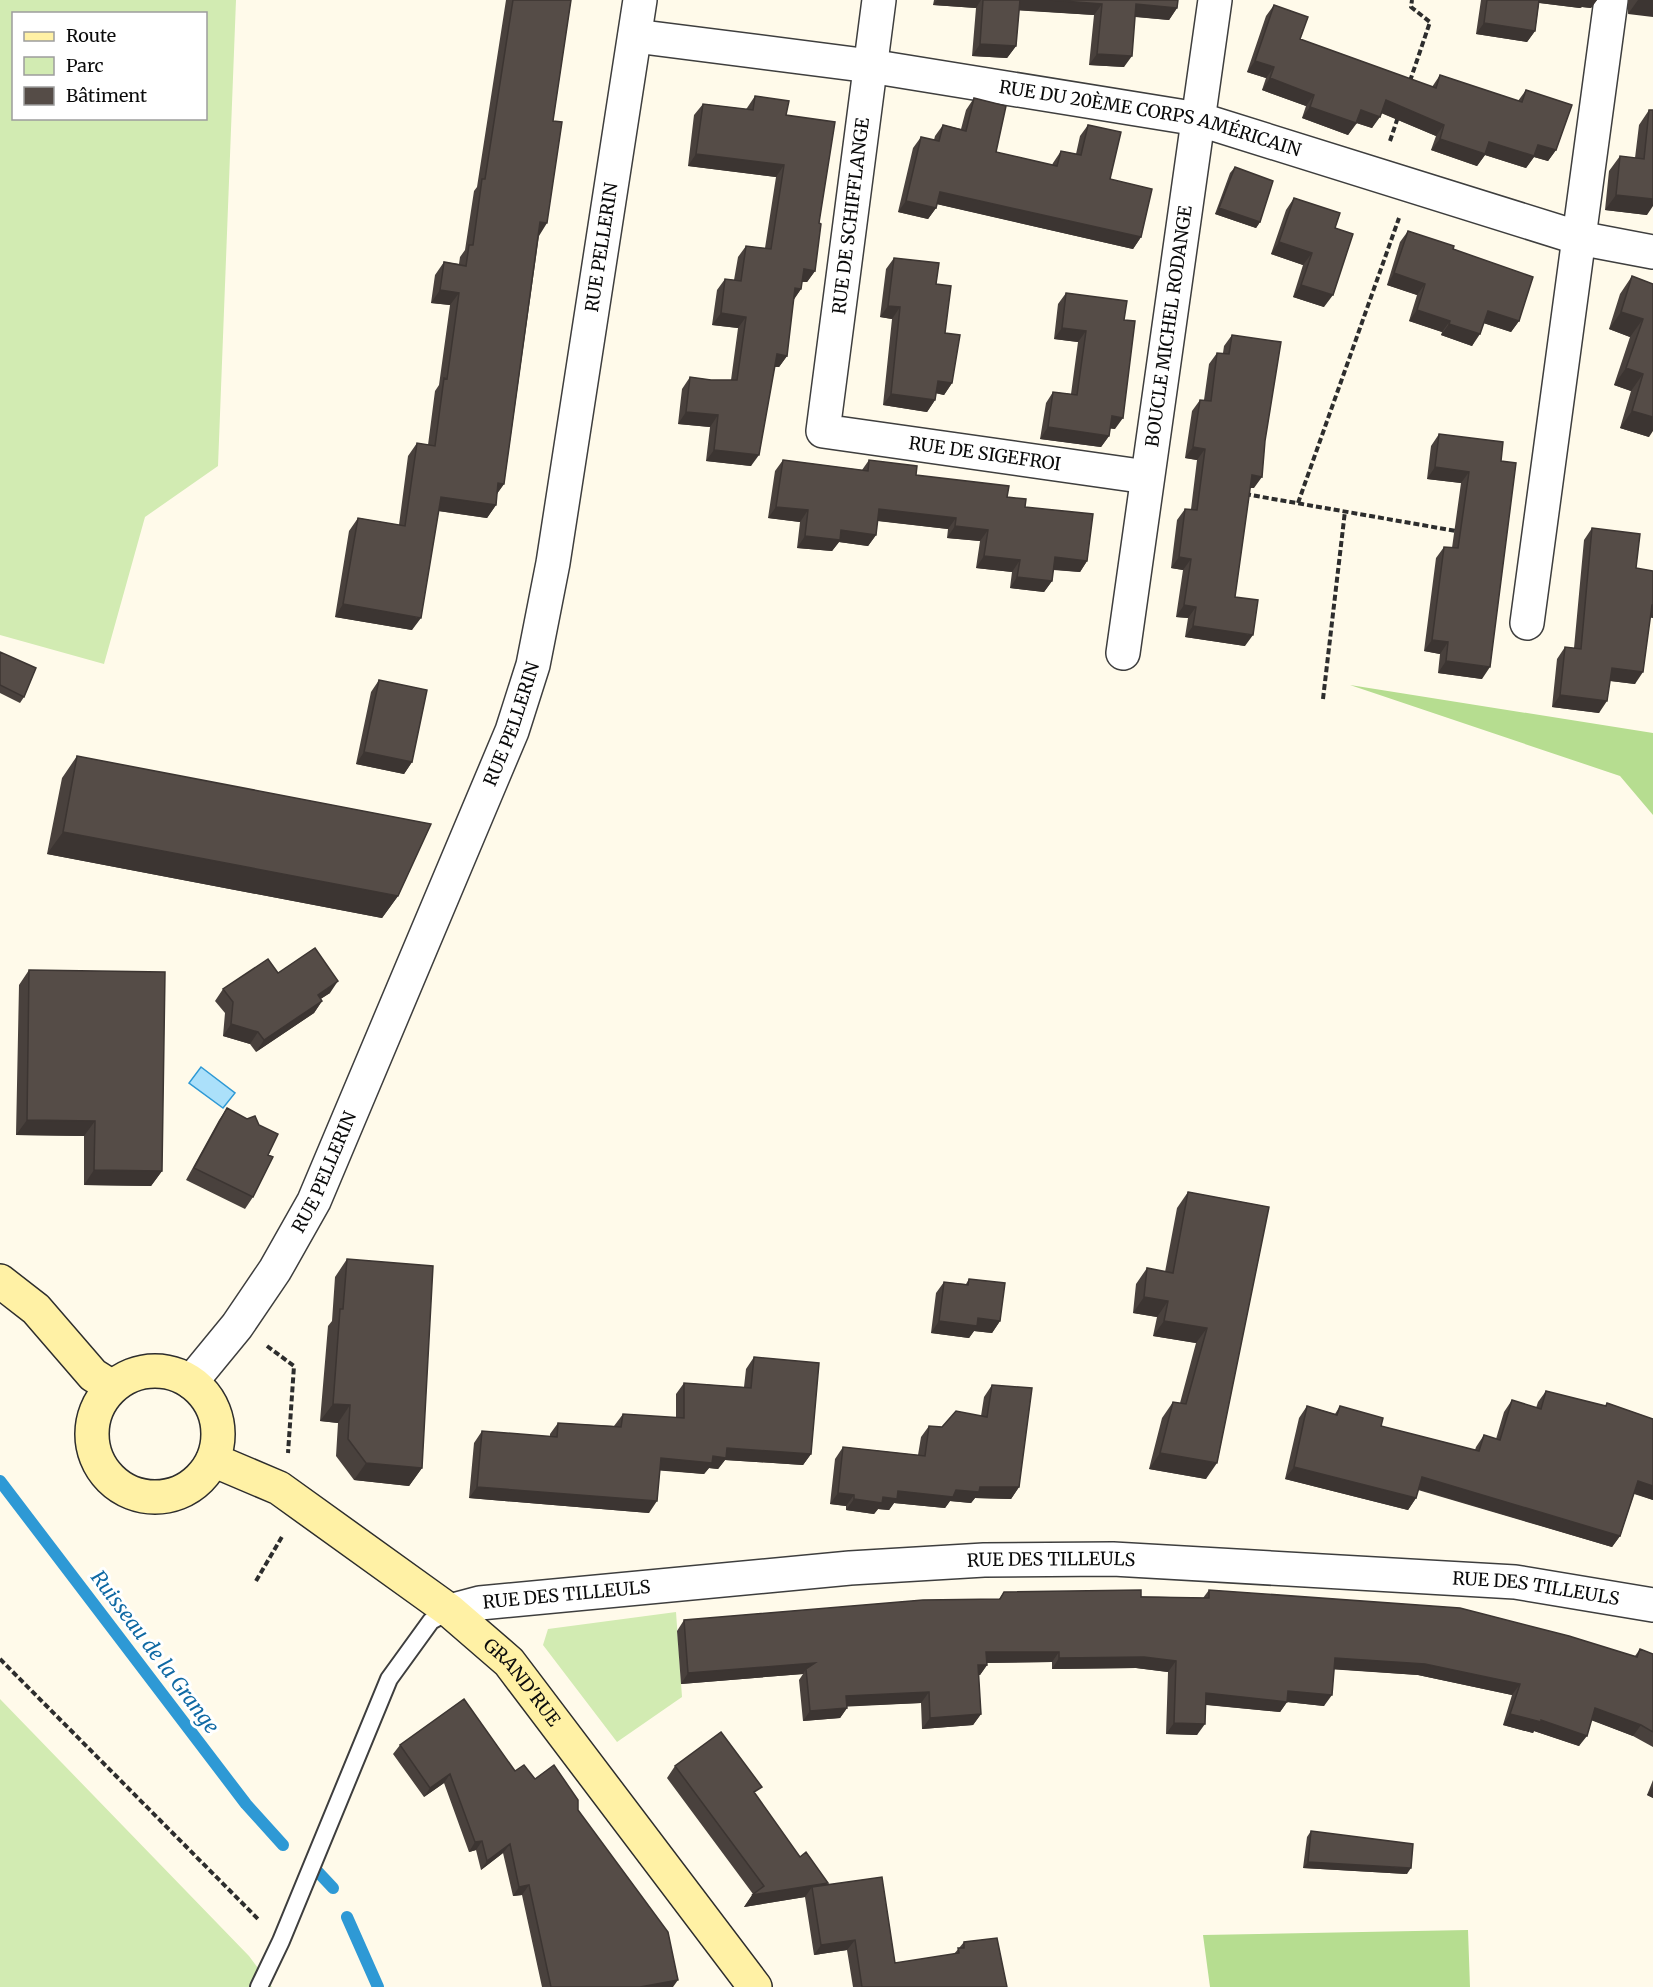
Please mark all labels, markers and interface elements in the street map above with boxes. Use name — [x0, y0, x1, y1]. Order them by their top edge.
legend — [12, 12, 207, 120]
text: Route — [66, 24, 116, 47]
text: Parc — [66, 54, 104, 77]
street label: RUE DU 20ÈME CORPS AMÉRICAIN — [997, 75, 1304, 161]
text: Bâtiment — [66, 84, 147, 107]
street label: RUE DE SCHIFFLANGE — [827, 116, 874, 316]
street label: RUE PELLERIN — [580, 181, 623, 314]
street label: BOUCLE MICHEL RODANGE — [1140, 203, 1197, 448]
street label: RUE DE SIGEFROI — [907, 431, 1062, 476]
street label: RUE PELLERIN — [478, 659, 544, 789]
street label: RUE PELLERIN — [287, 1108, 361, 1237]
street label: RUE DES TILLEULS — [966, 1547, 1136, 1572]
water label: Ruisseau de la Grange — [86, 1565, 225, 1738]
street label: RUE DES TILLEULS — [1452, 1566, 1621, 1610]
street label: RUE DES TILLEULS — [482, 1575, 652, 1614]
street label: GRAND'RUE — [479, 1633, 566, 1731]

